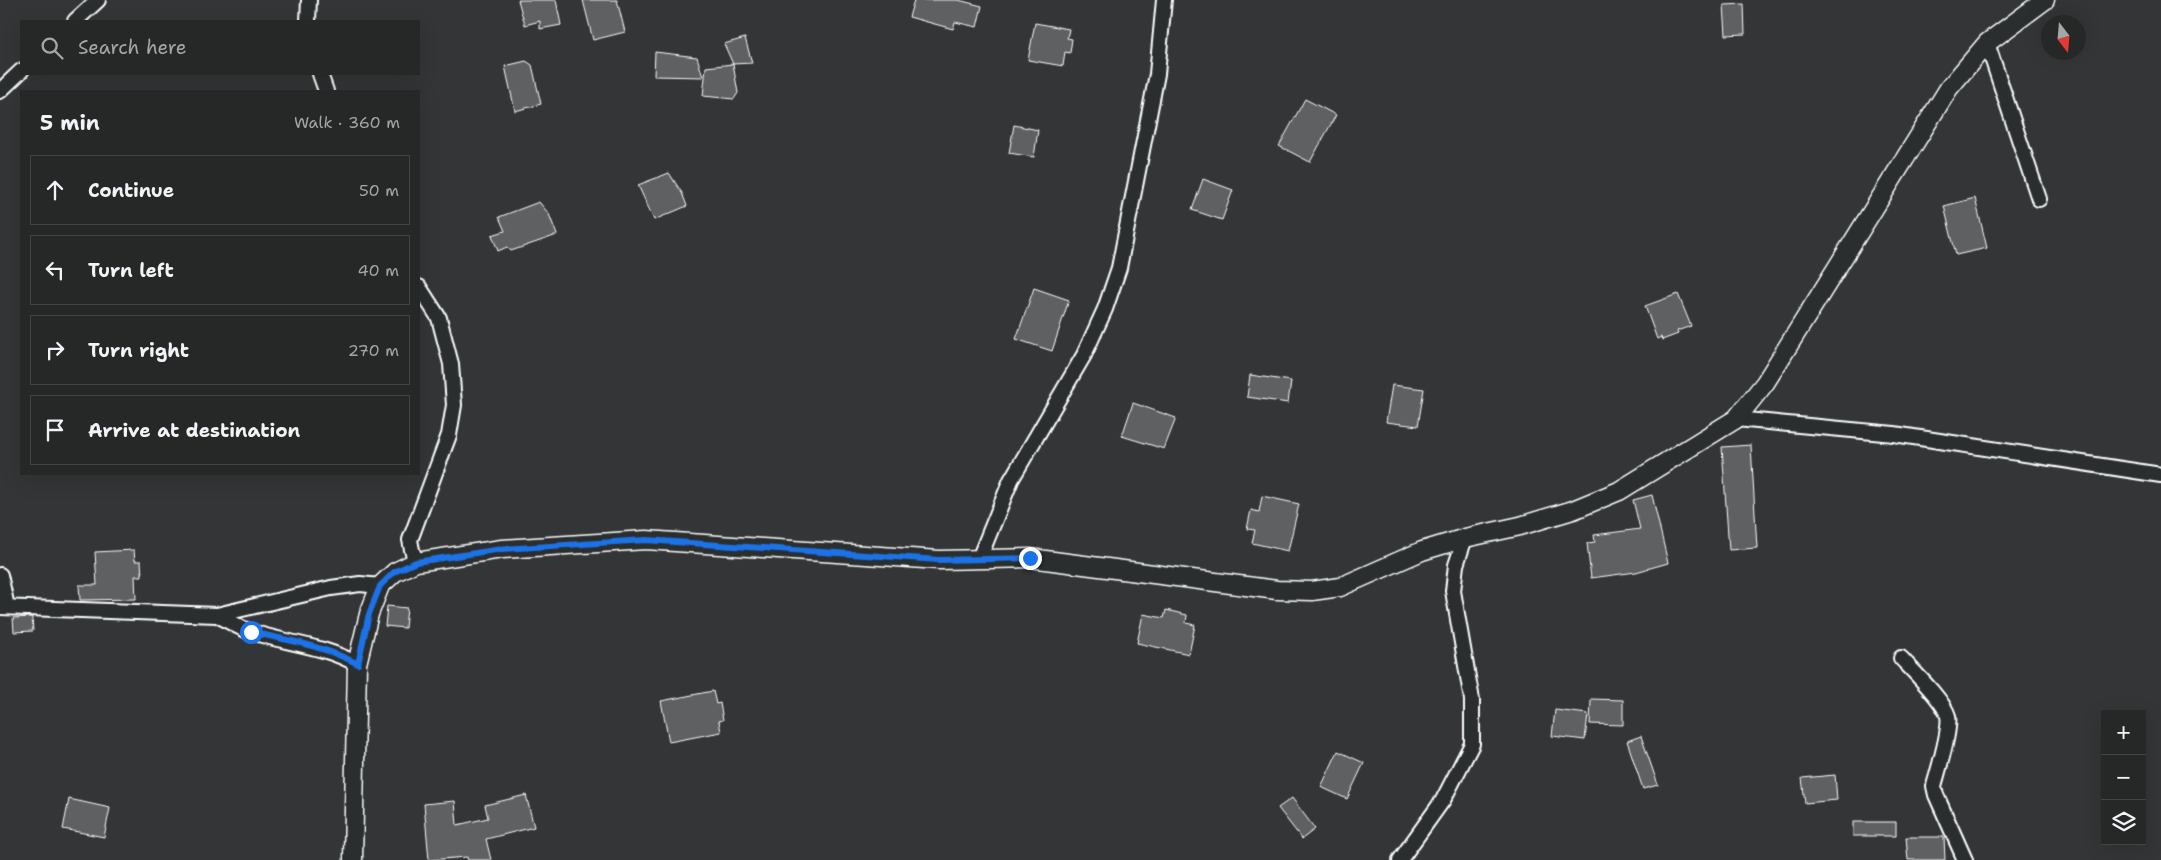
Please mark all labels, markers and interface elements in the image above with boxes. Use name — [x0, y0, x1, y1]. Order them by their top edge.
north arrow — [2041, 15, 2086, 60]
search box — [20, 20, 420, 75]
icon: search — [38, 34, 66, 62]
text: Search here — [78, 35, 187, 60]
text: 5 min — [40, 109, 100, 137]
text: Walk · 360 m — [294, 112, 400, 133]
icon: ahead — [41, 176, 69, 204]
text: Continue — [88, 178, 174, 203]
text: 50 m — [359, 180, 399, 201]
icon: left — [41, 256, 69, 284]
text: Turn left — [88, 258, 174, 283]
text: 40 m — [357, 260, 399, 281]
icon: right — [41, 336, 69, 364]
text: Turn right — [88, 338, 189, 363]
text: 270 m — [348, 340, 399, 361]
icon: arrive — [41, 416, 69, 444]
text: Arrive at destination — [88, 418, 300, 443]
route end — [1019, 547, 1042, 570]
route start — [240, 621, 263, 644]
map controls — [2101, 710, 2146, 845]
button: + — [2101, 710, 2146, 755]
button: − — [2101, 755, 2146, 800]
button: layers — [2101, 800, 2146, 845]

